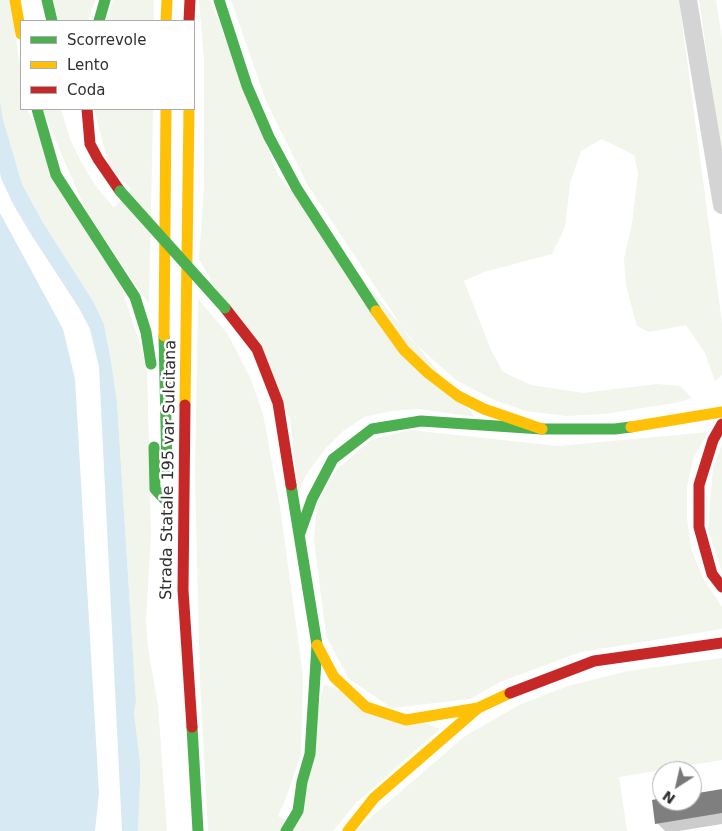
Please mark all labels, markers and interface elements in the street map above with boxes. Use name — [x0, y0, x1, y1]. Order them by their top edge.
legend — [20, 20, 195, 110]
text: Scorrevole — [67, 31, 146, 49]
text: Lento — [67, 56, 109, 74]
text: Coda — [67, 81, 105, 99]
street label: Strada Statale 195 var Sulcitana — [157, 340, 181, 600]
north arrow — [652, 761, 702, 811]
text: N — [660, 788, 678, 807]

